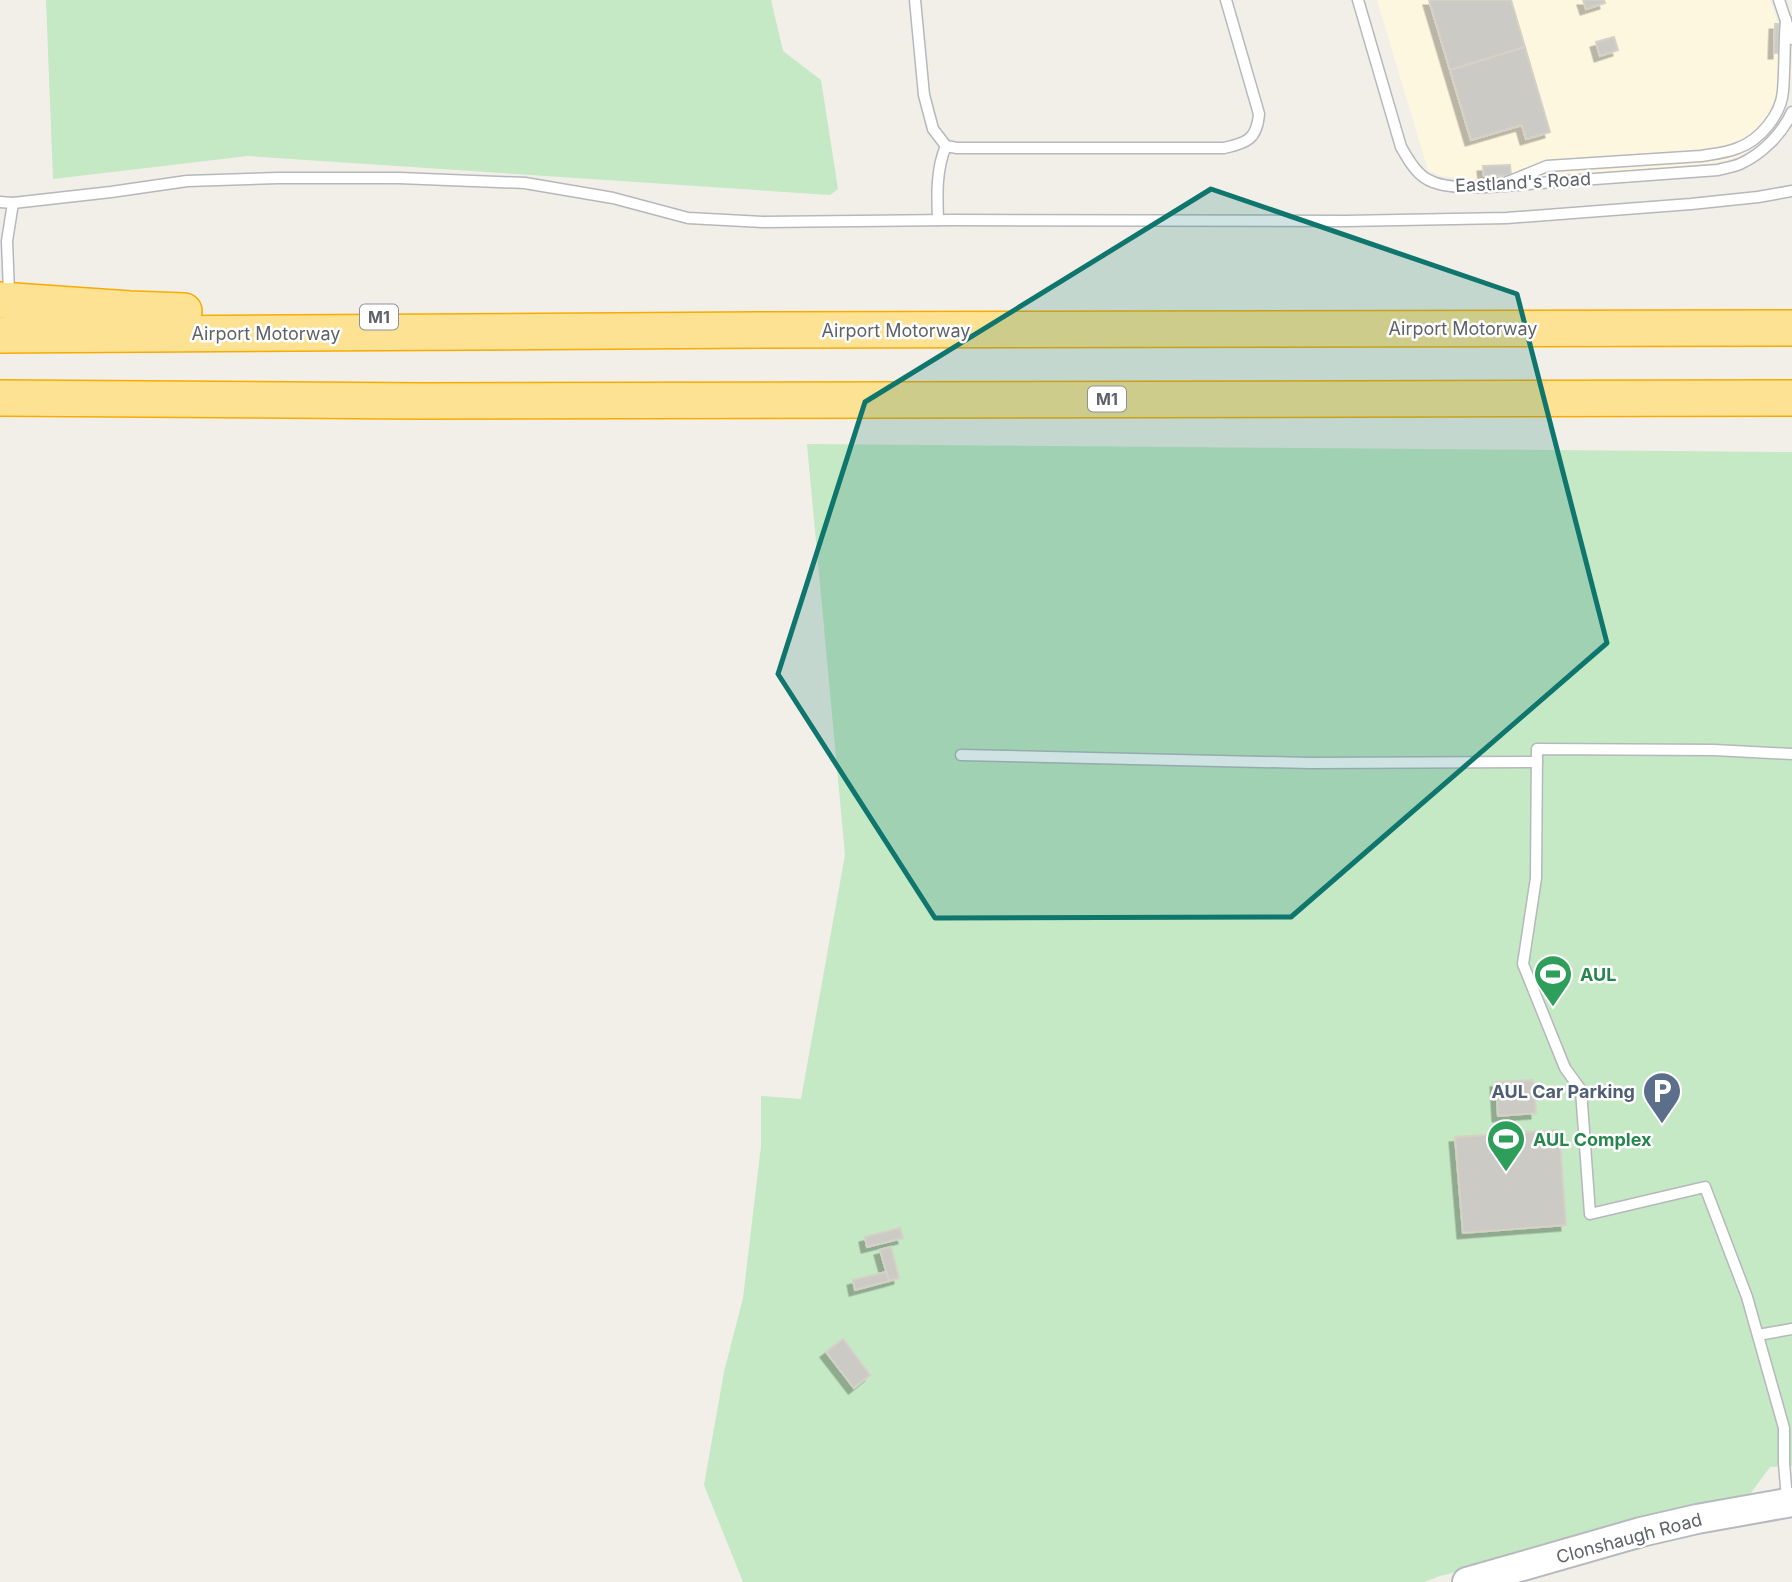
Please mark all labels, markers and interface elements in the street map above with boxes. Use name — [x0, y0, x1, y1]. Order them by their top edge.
street label: Eastland's Road — [1455, 168, 1591, 196]
road number: M1 — [360, 304, 398, 330]
street label: Airport Motorway — [1389, 318, 1537, 339]
street label: Airport Motorway — [822, 320, 970, 341]
street label: Airport Motorway — [192, 323, 340, 344]
road number: M1 — [1088, 386, 1126, 412]
sports icon: AUL — [1532, 953, 1574, 1008]
place label: AUL — [1580, 964, 1616, 985]
parking icon: AUL Car Parking — [1641, 1070, 1683, 1125]
place label: AUL Car Parking — [1492, 1081, 1635, 1102]
sports icon: AUL Complex — [1485, 1118, 1527, 1173]
place label: AUL Complex — [1533, 1129, 1652, 1150]
street label: Clonshaugh Road — [1554, 1508, 1704, 1568]

